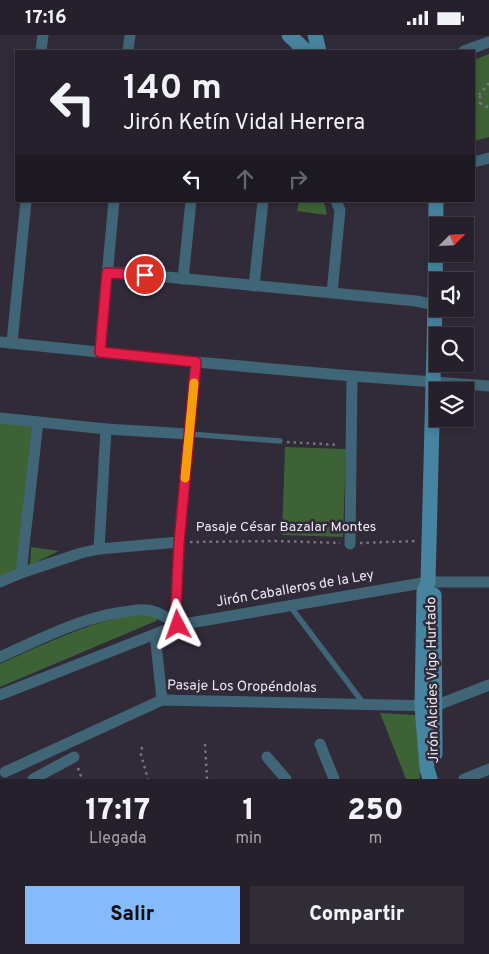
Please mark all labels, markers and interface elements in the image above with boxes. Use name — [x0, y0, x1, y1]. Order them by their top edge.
text: 17:16 — [25, 6, 67, 30]
text: 140 m — [123, 67, 222, 111]
icon: left — [40, 70, 105, 135]
text: Jirón Ketín Vidal Herrera — [123, 110, 365, 137]
icon: left — [178, 165, 206, 193]
icon: ahead — [231, 165, 259, 193]
icon: right — [284, 165, 312, 193]
north arrow — [429, 217, 474, 263]
map controls — [429, 217, 474, 427]
pin — [124, 254, 166, 296]
icon: arrive — [131, 261, 159, 289]
button: sound — [429, 272, 474, 317]
button: search — [429, 327, 474, 372]
button: layers — [429, 382, 474, 427]
street label: Pasaje César Bazalar Montes — [196, 519, 376, 536]
street label: Jirón Caballeros de la Ley — [215, 567, 375, 611]
street label: Jirón Alcides Vigo Hurtado — [423, 596, 443, 763]
position arrow — [151, 598, 203, 650]
street label: Pasaje Los Oropéndolas — [167, 677, 317, 697]
text: 17:17 — [85, 793, 150, 830]
text: 1 — [243, 793, 255, 830]
text: 250 — [347, 793, 404, 830]
text: Llegada — [89, 829, 146, 849]
text: min — [235, 829, 262, 849]
text: m — [369, 829, 382, 849]
button: Salir — [25, 886, 240, 944]
button: Compartir — [250, 886, 464, 944]

